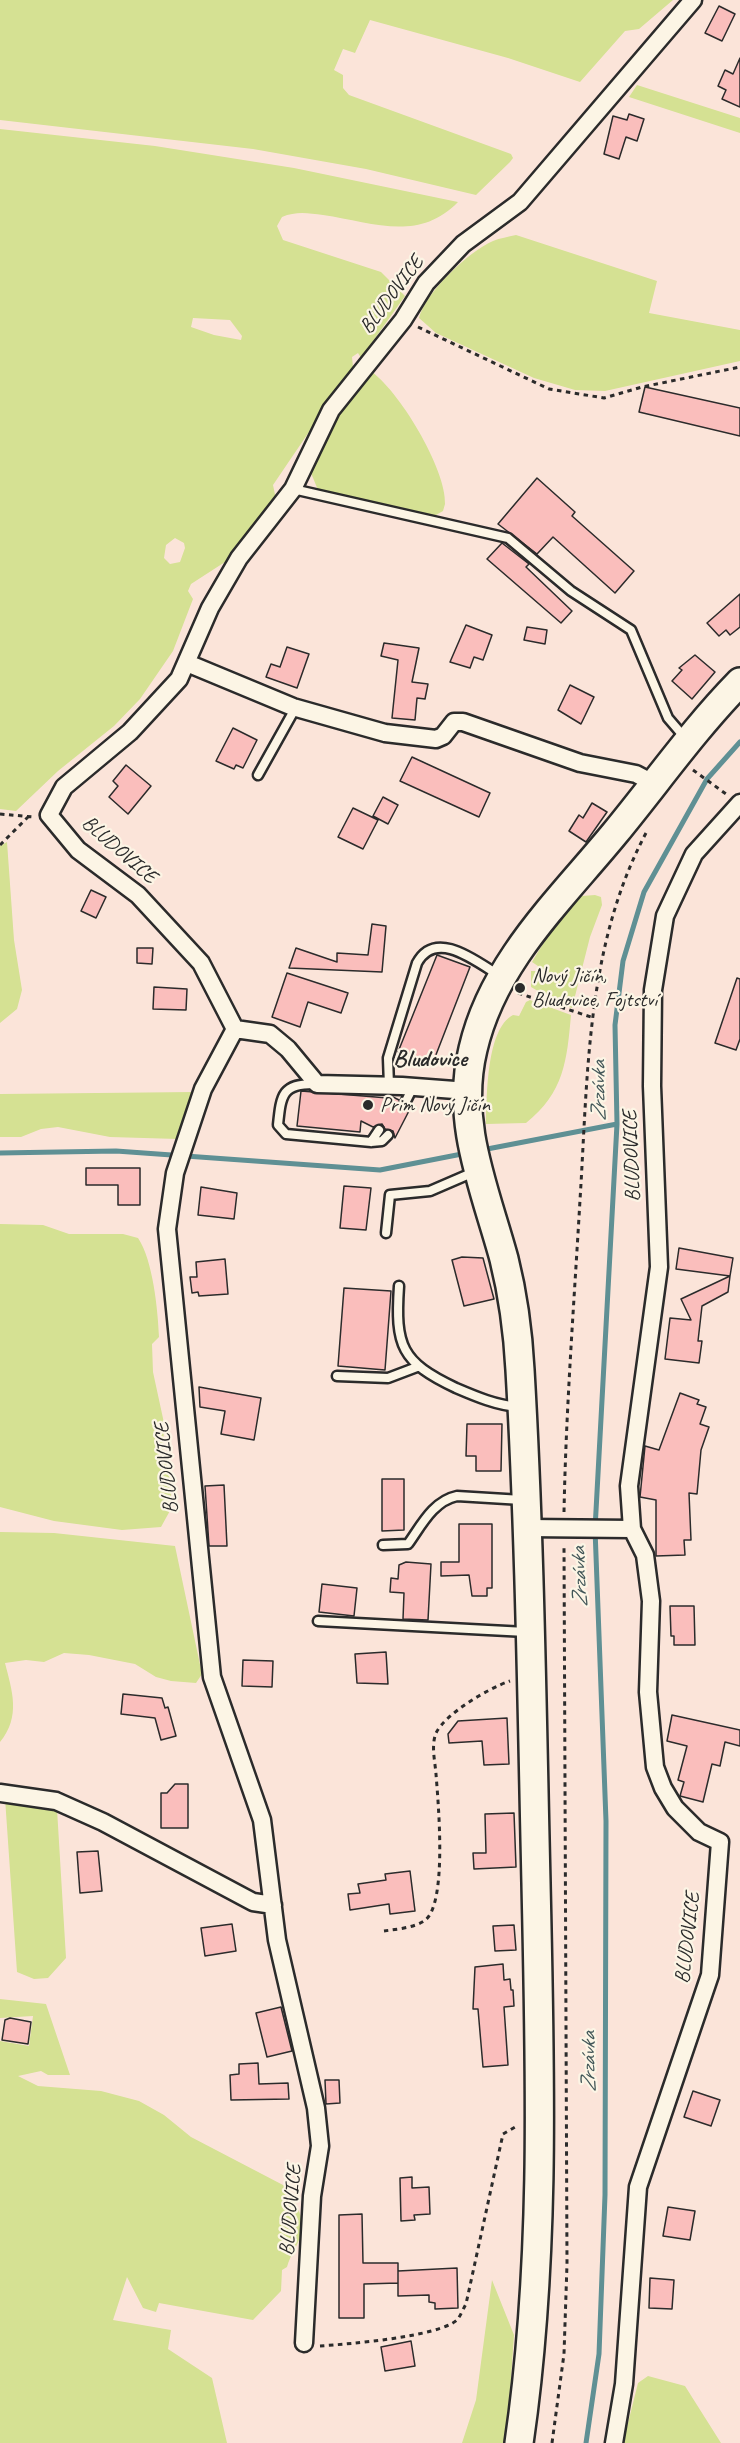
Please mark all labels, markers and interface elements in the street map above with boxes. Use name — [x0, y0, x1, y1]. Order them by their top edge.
street label: BLUDOVICE — [354, 251, 430, 339]
street label: BLUDOVICE — [76, 811, 162, 889]
place label: Nový Jičín, Bludovice, Fojtství — [532, 963, 657, 1013]
marker: Nový Jičín, Bludovice, Fojtství — [513, 981, 527, 995]
district label: Bludovice — [393, 1046, 467, 1074]
water label: Zrzávka — [586, 1061, 612, 1121]
place label: Prim Nový Jičín — [380, 1092, 490, 1118]
marker: Prim Nový Jičín — [361, 1098, 375, 1112]
street label: BLUDOVICE — [618, 1110, 646, 1202]
street label: BLUDOVICE — [150, 1421, 184, 1515]
water label: Zrzávka — [566, 1547, 594, 1607]
street label: BLUDOVICE — [670, 1891, 706, 1985]
water label: Zrzávka — [576, 2032, 602, 2092]
street label: BLUDOVICE — [274, 2163, 308, 2257]

